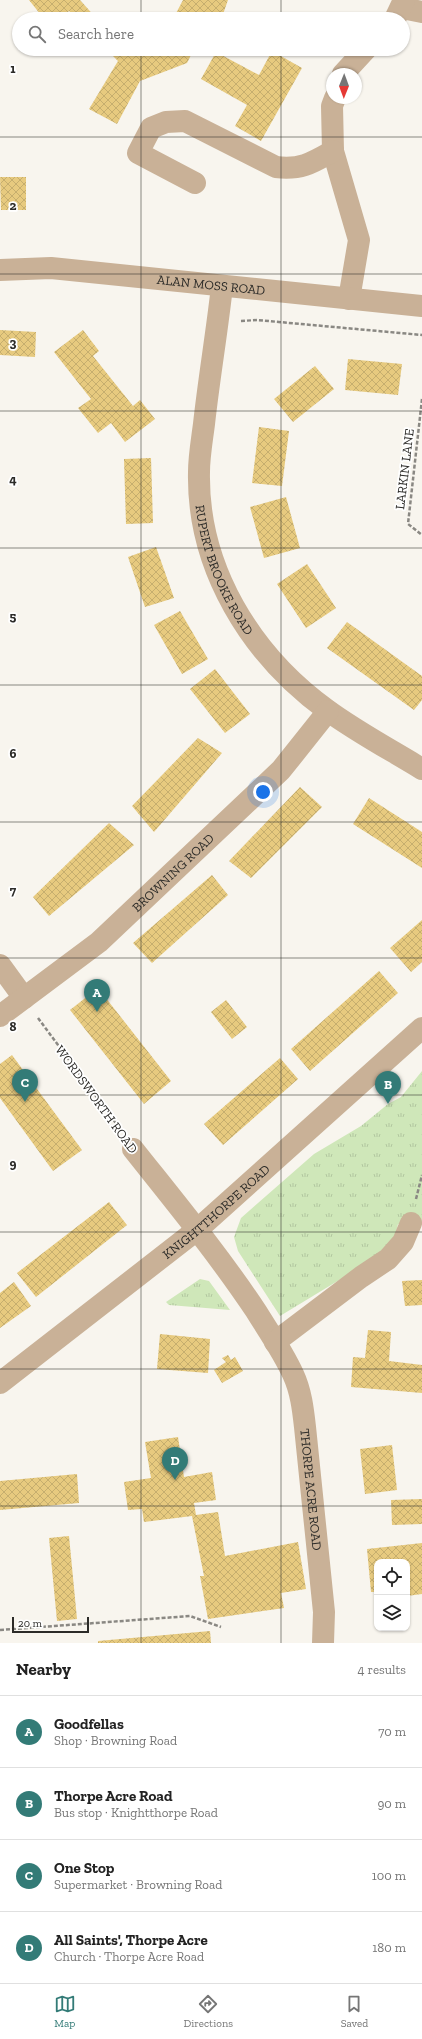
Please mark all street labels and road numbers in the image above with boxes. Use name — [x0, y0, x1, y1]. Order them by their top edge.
street label: ALAN MOSS ROAD — [156, 272, 266, 298]
street label: LARKIN LANE — [392, 427, 417, 510]
street label: RUPERT BROOKE ROAD — [193, 504, 256, 638]
street label: BROWNING ROAD — [129, 831, 217, 915]
street label: WORDSWORTH ROAD — [52, 1042, 141, 1156]
street label: KNIGHTTHORPE ROAD — [160, 1161, 273, 1262]
street label: THORPE ACRE ROAD — [297, 1428, 325, 1551]

